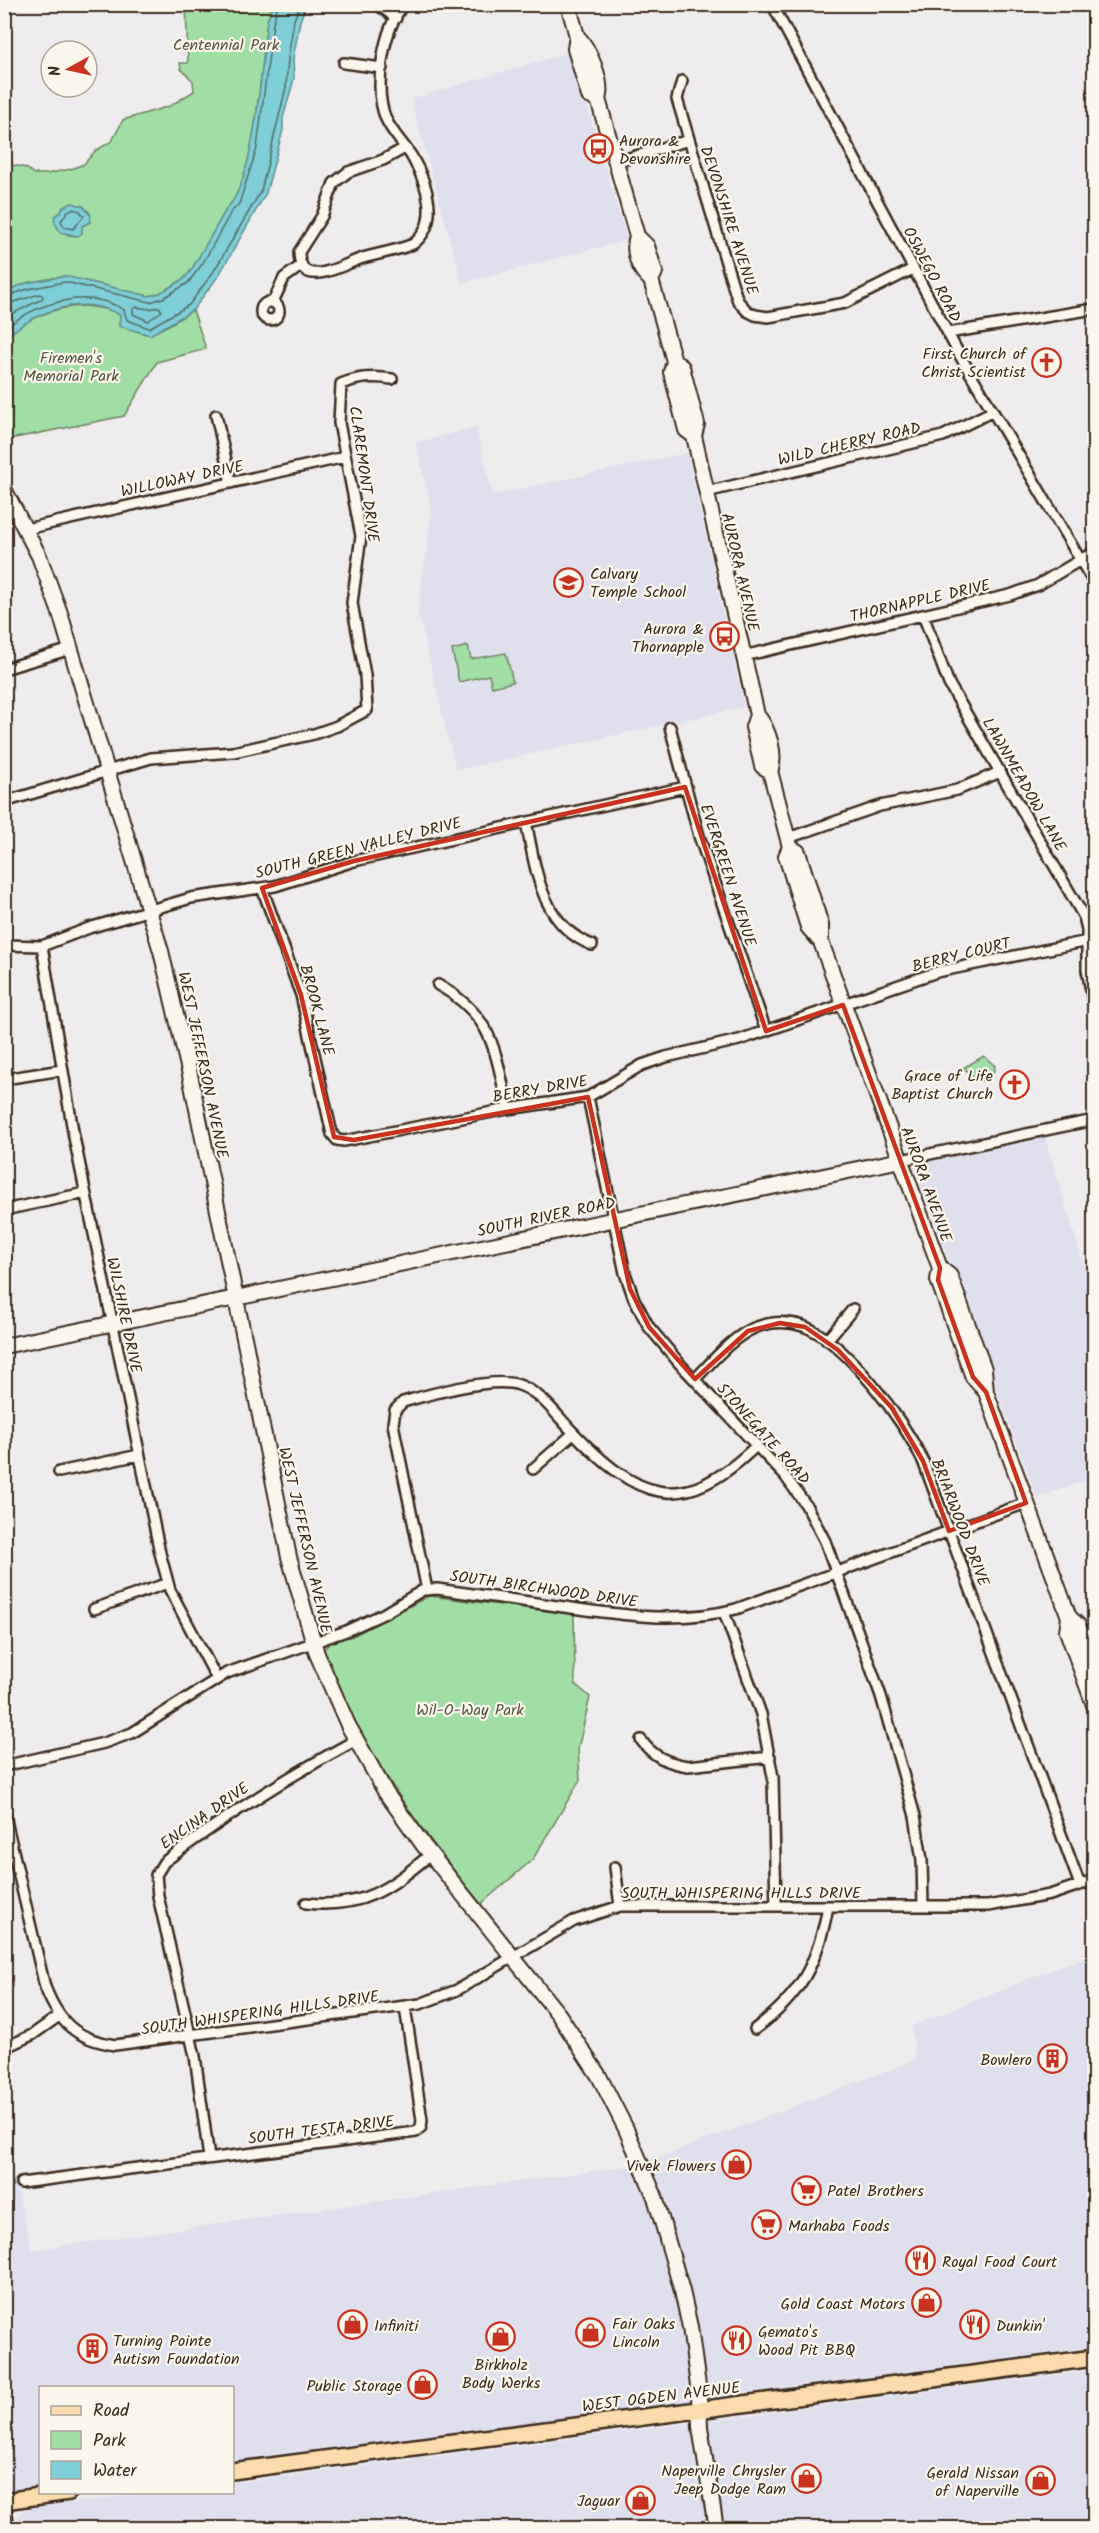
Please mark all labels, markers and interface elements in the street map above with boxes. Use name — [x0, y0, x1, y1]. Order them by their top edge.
park label: Centennial Park — [173, 33, 280, 58]
north arrow — [39, 39, 99, 99]
text: N — [43, 64, 69, 78]
place label: Aurora & Devonshire — [619, 129, 691, 172]
bus stop icon: Aurora & Devonshire — [582, 133, 614, 165]
street label: DEVONSHIRE AVENUE — [693, 143, 765, 299]
street label: OSWEGO ROAD — [896, 222, 967, 327]
place label: First Church of Christ Scientist — [921, 342, 1028, 385]
park label: Firemen's Memorial Park — [23, 346, 119, 389]
church icon: First Church of Christ Scientist — [1031, 346, 1063, 378]
street label: CLAREMONT DRIVE — [342, 404, 386, 545]
street label: WILD CHERRY ROAD — [775, 416, 923, 473]
street label: WILLOWAY DRIVE — [119, 454, 247, 505]
street label: AURORA AVENUE — [714, 510, 766, 635]
place label: Calvary Temple School — [590, 562, 686, 605]
school or university icon: Calvary Temple School — [553, 566, 585, 598]
street label: THORNAPPLE DRIVE — [848, 573, 994, 630]
place label: Aurora & Thornapple — [632, 617, 704, 660]
bus stop icon: Aurora & Thornapple — [709, 621, 741, 653]
street label: LAWNMEADOW LANE — [975, 713, 1073, 857]
street label: EVERGREEN AVENUE — [693, 801, 763, 951]
street label: SOUTH GREEN VALLEY DRIVE — [253, 811, 465, 886]
street label: BERRY COURT — [909, 931, 1015, 980]
street label: BROOK LANE — [292, 962, 341, 1059]
street label: WEST JEFFERSON AVENUE — [170, 970, 235, 1162]
place label: Grace of Life Baptist Church — [891, 1064, 993, 1107]
church icon: Grace of Life Baptist Church — [998, 1068, 1030, 1100]
street label: BERRY DRIVE — [491, 1069, 591, 1110]
street label: AURORA AVENUE — [893, 1123, 958, 1246]
street label: SOUTH RIVER ROAD — [475, 1191, 618, 1244]
street label: WILSHIRE DRIVE — [99, 1255, 148, 1376]
street label: STONEGATE ROAD — [710, 1377, 816, 1491]
street label: WEST JEFFERSON AVENUE — [271, 1445, 338, 1637]
street label: BRIARWOOD DRIVE — [924, 1455, 996, 1591]
street label: SOUTH BIRCHWOOD DRIVE — [448, 1564, 640, 1615]
park label: Wil-O-Way Park — [416, 1698, 524, 1723]
street label: ENCINA DRIVE — [155, 1776, 255, 1856]
street label: SOUTH WHISPERING HILLS DRIVE — [621, 1881, 862, 1906]
street label: SOUTH WHISPERING HILLS DRIVE — [140, 1984, 382, 2043]
building icon: Bowlero — [1037, 2043, 1069, 2075]
place label: Bowlero — [980, 2048, 1032, 2073]
street label: SOUTH TESTA DRIVE — [247, 2109, 396, 2152]
shop icon: Vivek Flowers — [721, 2149, 753, 2181]
place label: Vivek Flowers — [626, 2154, 716, 2179]
supermarket icon: Patel Brothers — [790, 2174, 822, 2206]
place label: Patel Brothers — [827, 2179, 924, 2204]
supermarket icon: Marhaba Foods — [751, 2209, 783, 2241]
place label: Marhaba Foods — [788, 2214, 890, 2239]
restaurant icon: Royal Food Court — [905, 2245, 937, 2277]
place label: Royal Food Court — [942, 2250, 1058, 2275]
shop icon: Gold Coast Motors — [910, 2287, 942, 2319]
place label: Gold Coast Motors — [780, 2292, 905, 2317]
shop icon: Infiniti — [337, 2309, 369, 2341]
restaurant icon: Dunkin' — [959, 2309, 991, 2341]
place label: Fair Oaks Lincoln — [612, 2312, 675, 2355]
place label: Infiniti — [374, 2314, 419, 2339]
place label: Dunkin' — [996, 2314, 1045, 2339]
shop icon: Fair Oaks Lincoln — [575, 2316, 607, 2348]
shop icon: Birkholz Body Werks — [485, 2320, 517, 2352]
place label: Gemato's Wood Pit BBQ — [758, 2320, 855, 2363]
restaurant icon: Gemato's Wood Pit BBQ — [721, 2324, 753, 2356]
place label: Turning Pointe Autism Foundation — [113, 2329, 240, 2372]
building icon: Turning Pointe Autism Foundation — [76, 2333, 108, 2365]
place label: Birkholz Body Werks — [462, 2353, 541, 2396]
shop icon: Public Storage — [407, 2369, 439, 2401]
place label: Public Storage — [306, 2374, 402, 2399]
street label: WEST OGDEN AVENUE — [581, 2375, 742, 2420]
legend — [39, 2386, 234, 2494]
text: Road — [93, 2397, 130, 2426]
text: Park — [93, 2427, 126, 2456]
text: Water — [93, 2457, 138, 2486]
place label: Naperville Chrysler Jeep Dodge Ram — [661, 2459, 788, 2502]
place label: Gerald Nissan of Naperville — [927, 2461, 1019, 2504]
shop icon: Naperville Chrysler Jeep Dodge Ram — [791, 2463, 823, 2495]
shop icon: Gerald Nissan of Naperville — [1024, 2465, 1056, 2497]
shop icon: Jaguar — [625, 2484, 657, 2516]
place label: Jaguar — [577, 2489, 622, 2514]

